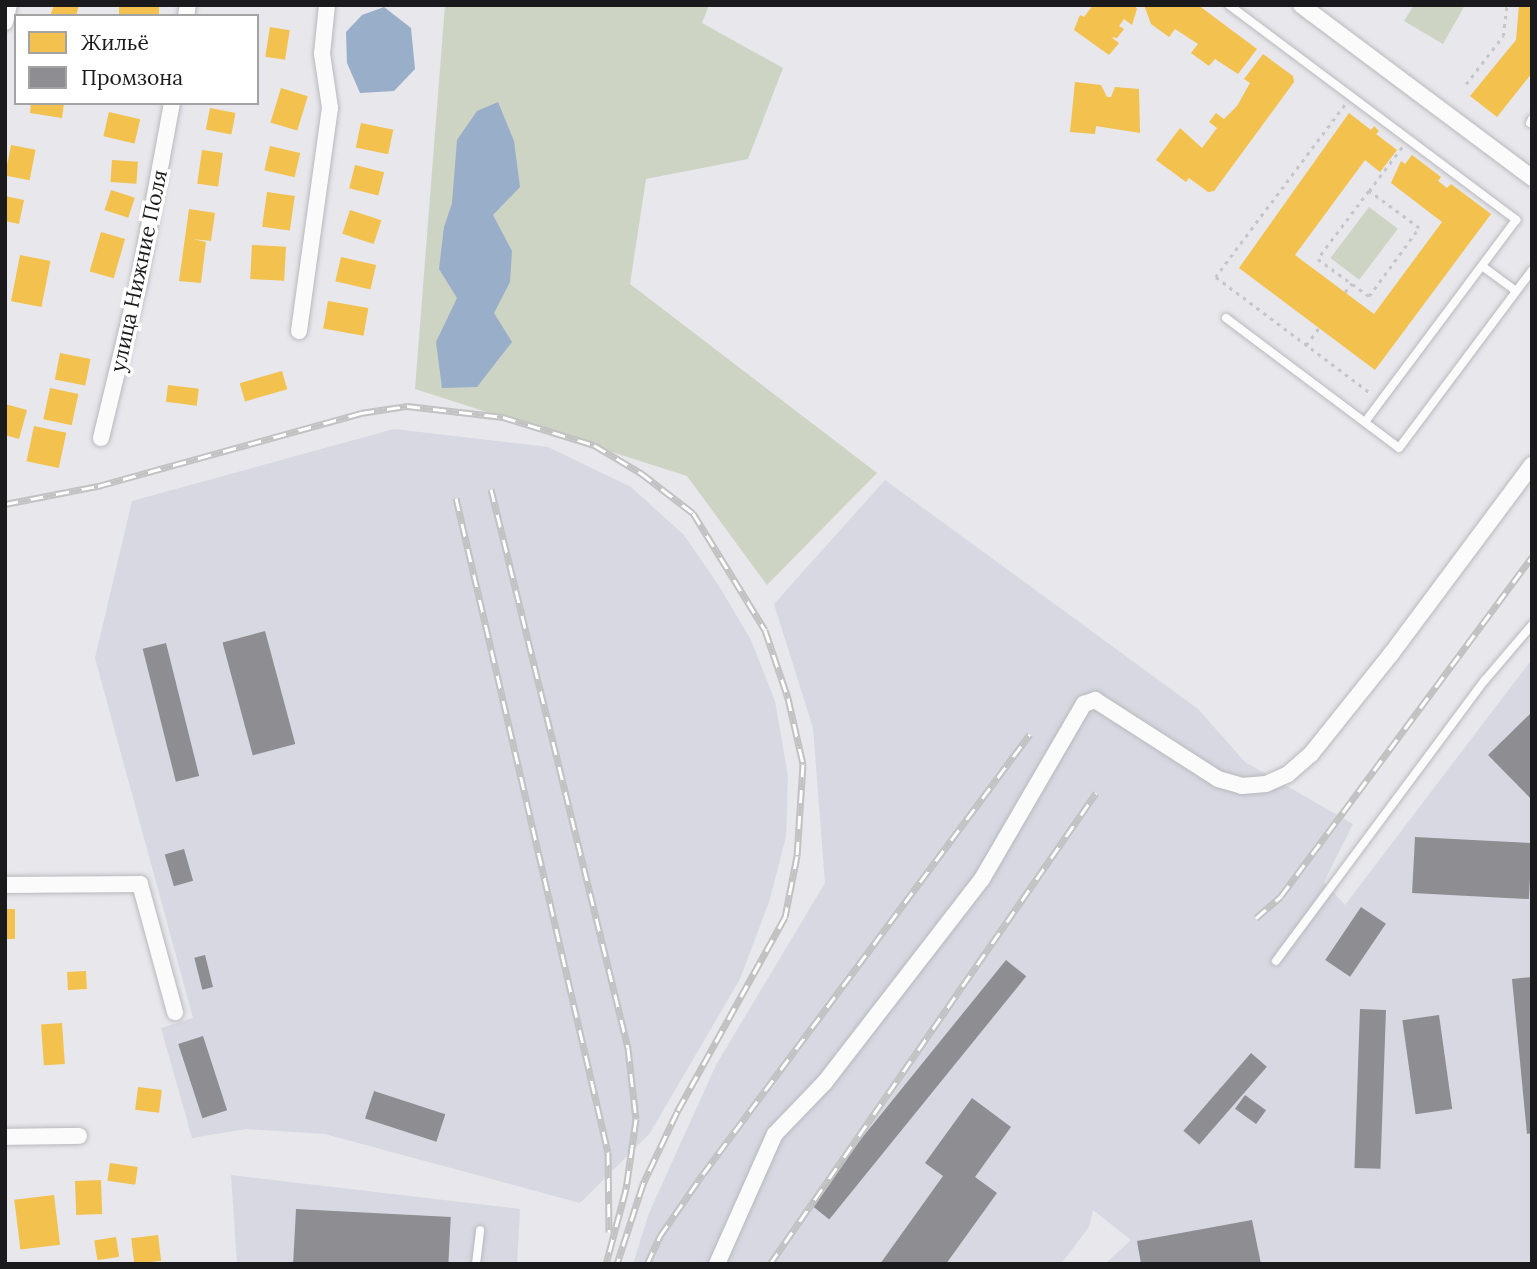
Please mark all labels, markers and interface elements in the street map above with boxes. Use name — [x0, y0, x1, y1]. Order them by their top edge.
legend — [14, 14, 259, 105]
text: Жильё — [81, 29, 149, 56]
text: Промзона — [81, 64, 183, 91]
street label: улица Нижние Поля — [105, 167, 173, 375]

